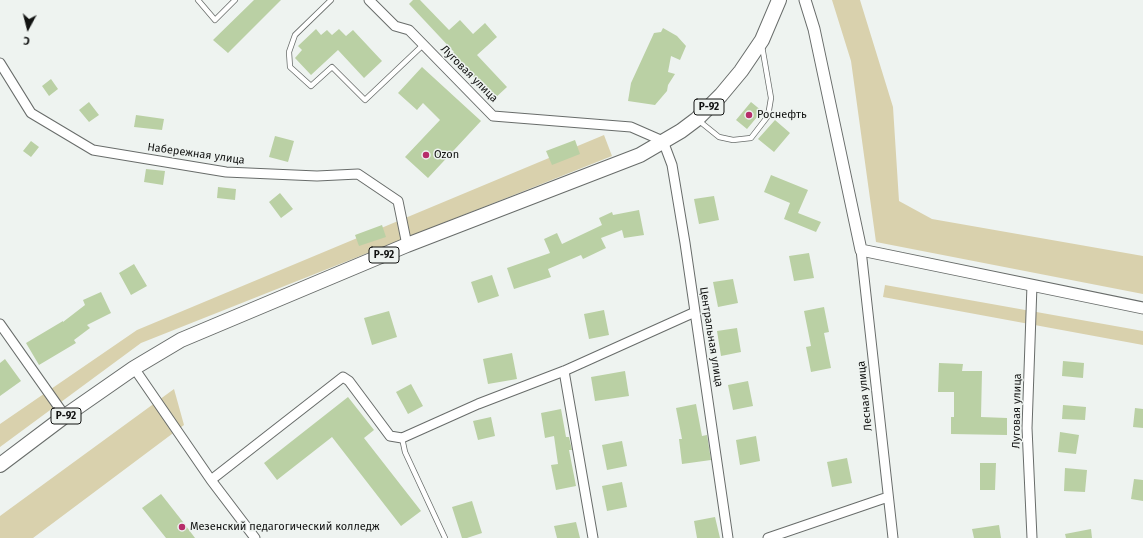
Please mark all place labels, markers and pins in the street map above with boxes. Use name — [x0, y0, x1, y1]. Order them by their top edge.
place label: Роснефть — [757, 108, 807, 122]
marker: Роснефть — [744, 110, 754, 120]
place label: Ozon — [434, 148, 459, 162]
marker: Ozon — [421, 150, 431, 160]
place label: Мезенский педагогический колледж — [190, 520, 380, 534]
marker: Мезенский педагогический колледж — [177, 522, 187, 532]

